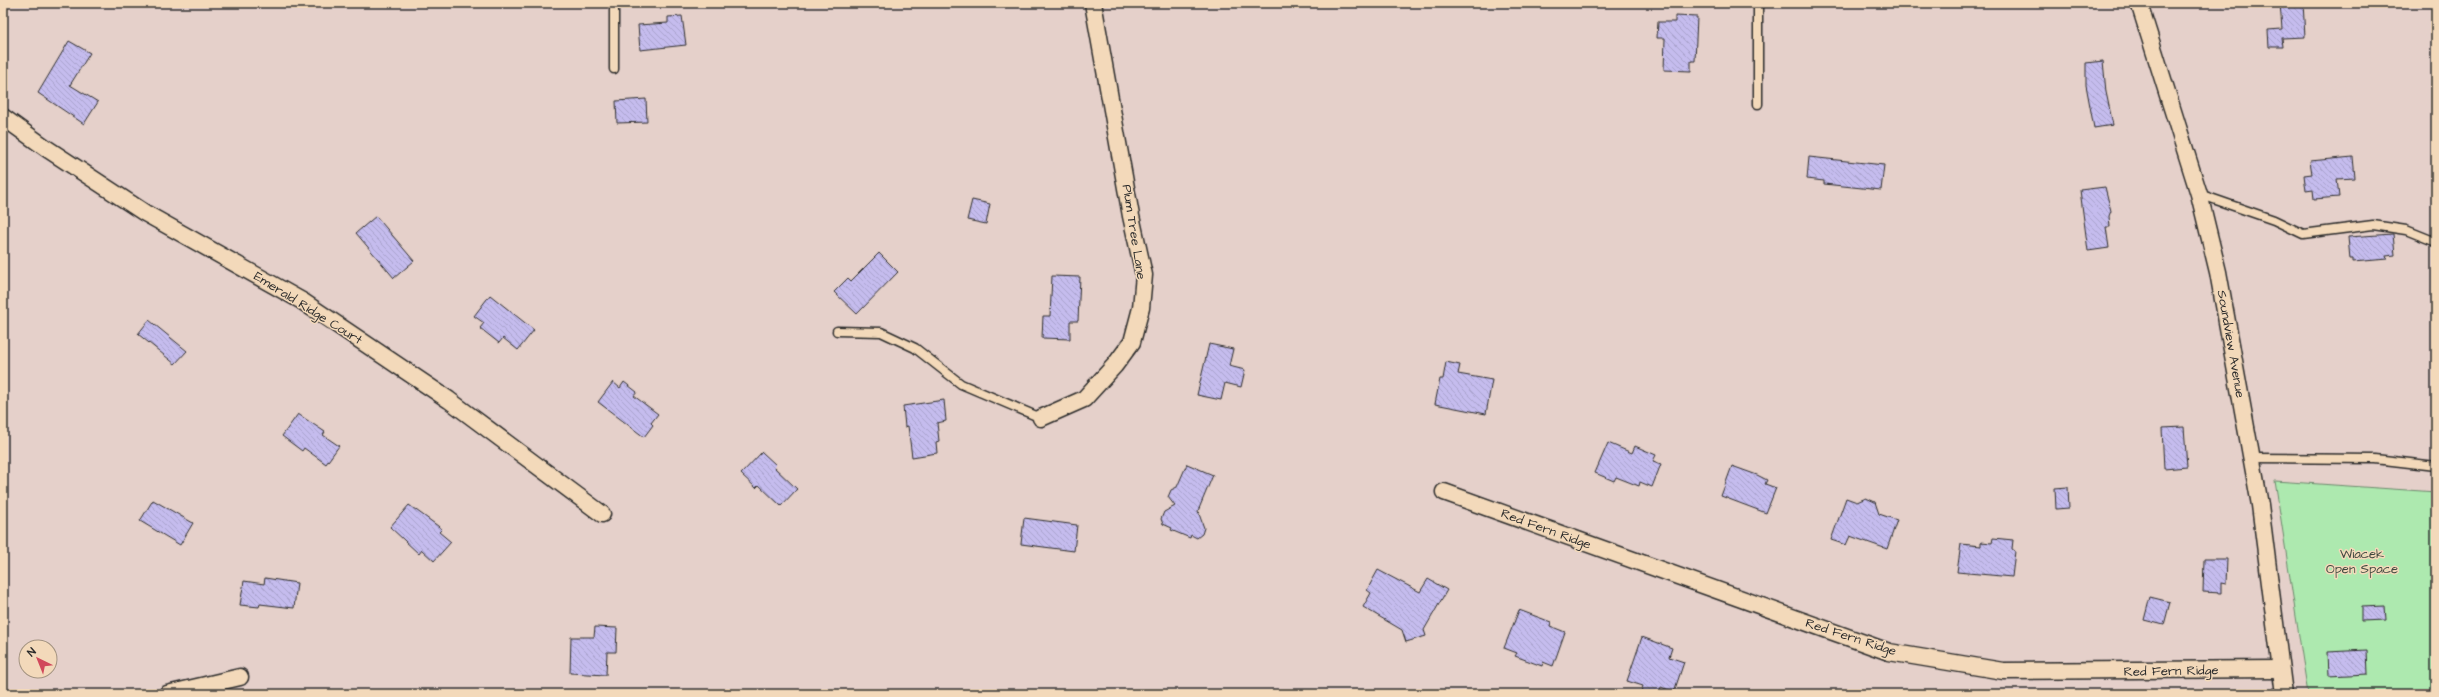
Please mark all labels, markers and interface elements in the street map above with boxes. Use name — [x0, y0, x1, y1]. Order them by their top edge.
street label: Plum Tree Lane — [1118, 183, 1150, 281]
street label: Emerald Ridge Court — [250, 267, 366, 350]
street label: Soundview Avenue — [2213, 289, 2249, 399]
street label: Red Fern Ridge — [1498, 504, 1594, 555]
park label: Wiacek Open Space — [2326, 545, 2398, 578]
street label: Red Fern Ridge — [1803, 614, 1899, 661]
north arrow — [18, 639, 58, 679]
text: N — [24, 644, 39, 660]
street label: Red Fern Ridge — [2123, 661, 2219, 682]

